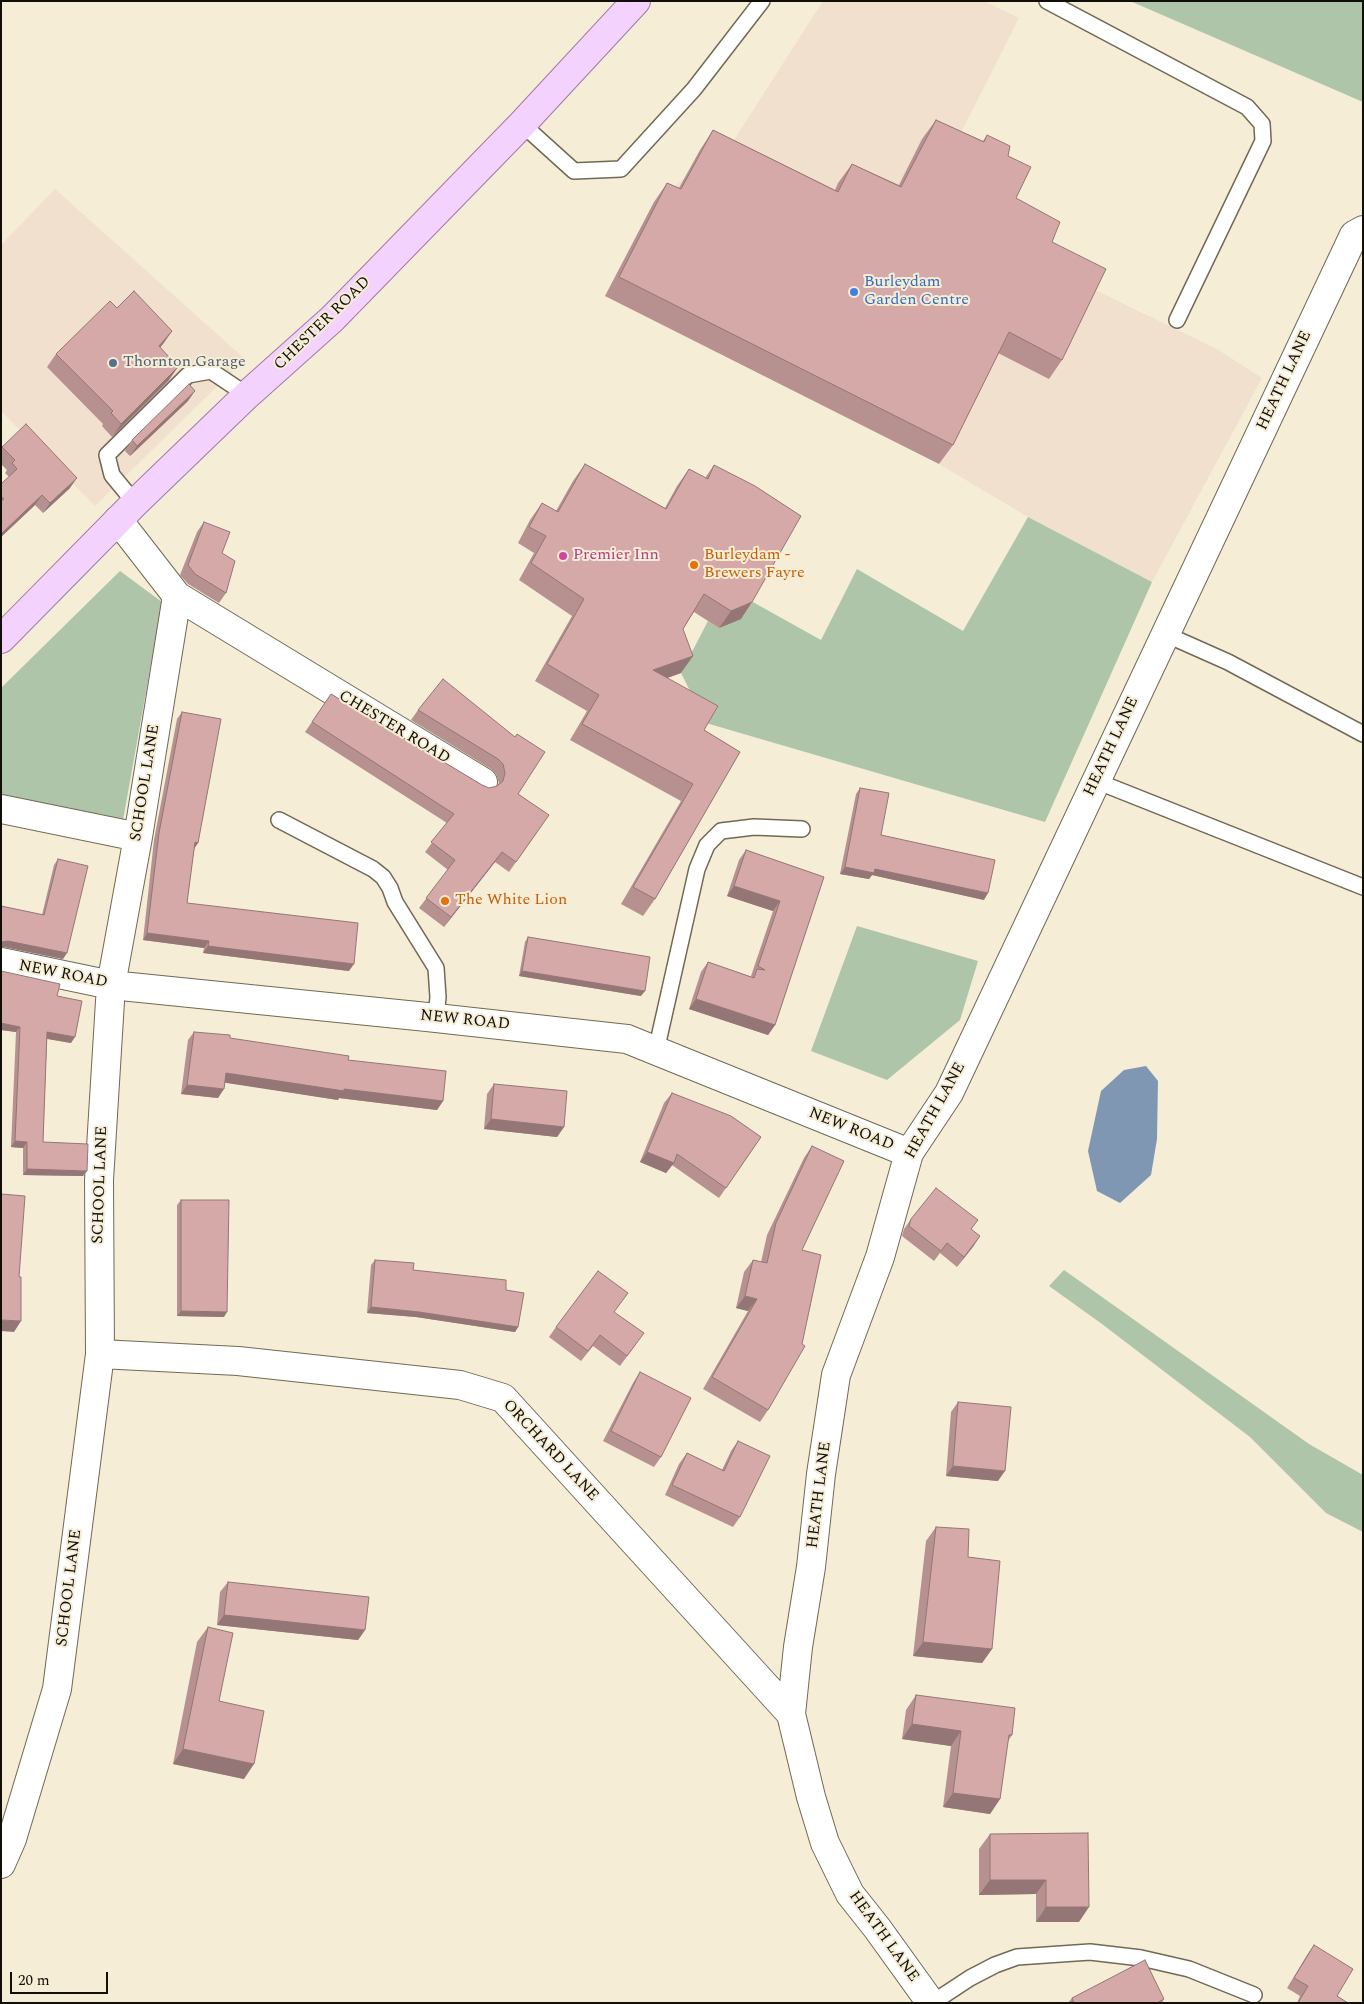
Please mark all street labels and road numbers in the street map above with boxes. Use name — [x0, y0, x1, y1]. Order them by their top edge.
street label: CHESTER ROAD — [271, 273, 375, 375]
street label: HEATH LANE — [1254, 328, 1316, 434]
street label: CHESTER ROAD — [335, 687, 453, 769]
street label: HEATH LANE — [1081, 694, 1143, 800]
street label: SCHOOL LANE — [127, 723, 165, 843]
street label: NEW ROAD — [17, 957, 109, 993]
street label: NEW ROAD — [419, 1007, 511, 1035]
street label: HEATH LANE — [902, 1059, 970, 1163]
street label: NEW ROAD — [806, 1104, 896, 1156]
street label: SCHOOL LANE — [89, 1126, 113, 1244]
street label: ORCHARD LANE — [498, 1396, 602, 1506]
street label: HEATH LANE — [804, 1440, 836, 1550]
street label: SCHOOL LANE — [53, 1528, 87, 1648]
street label: HEATH LANE — [844, 1888, 922, 1986]

